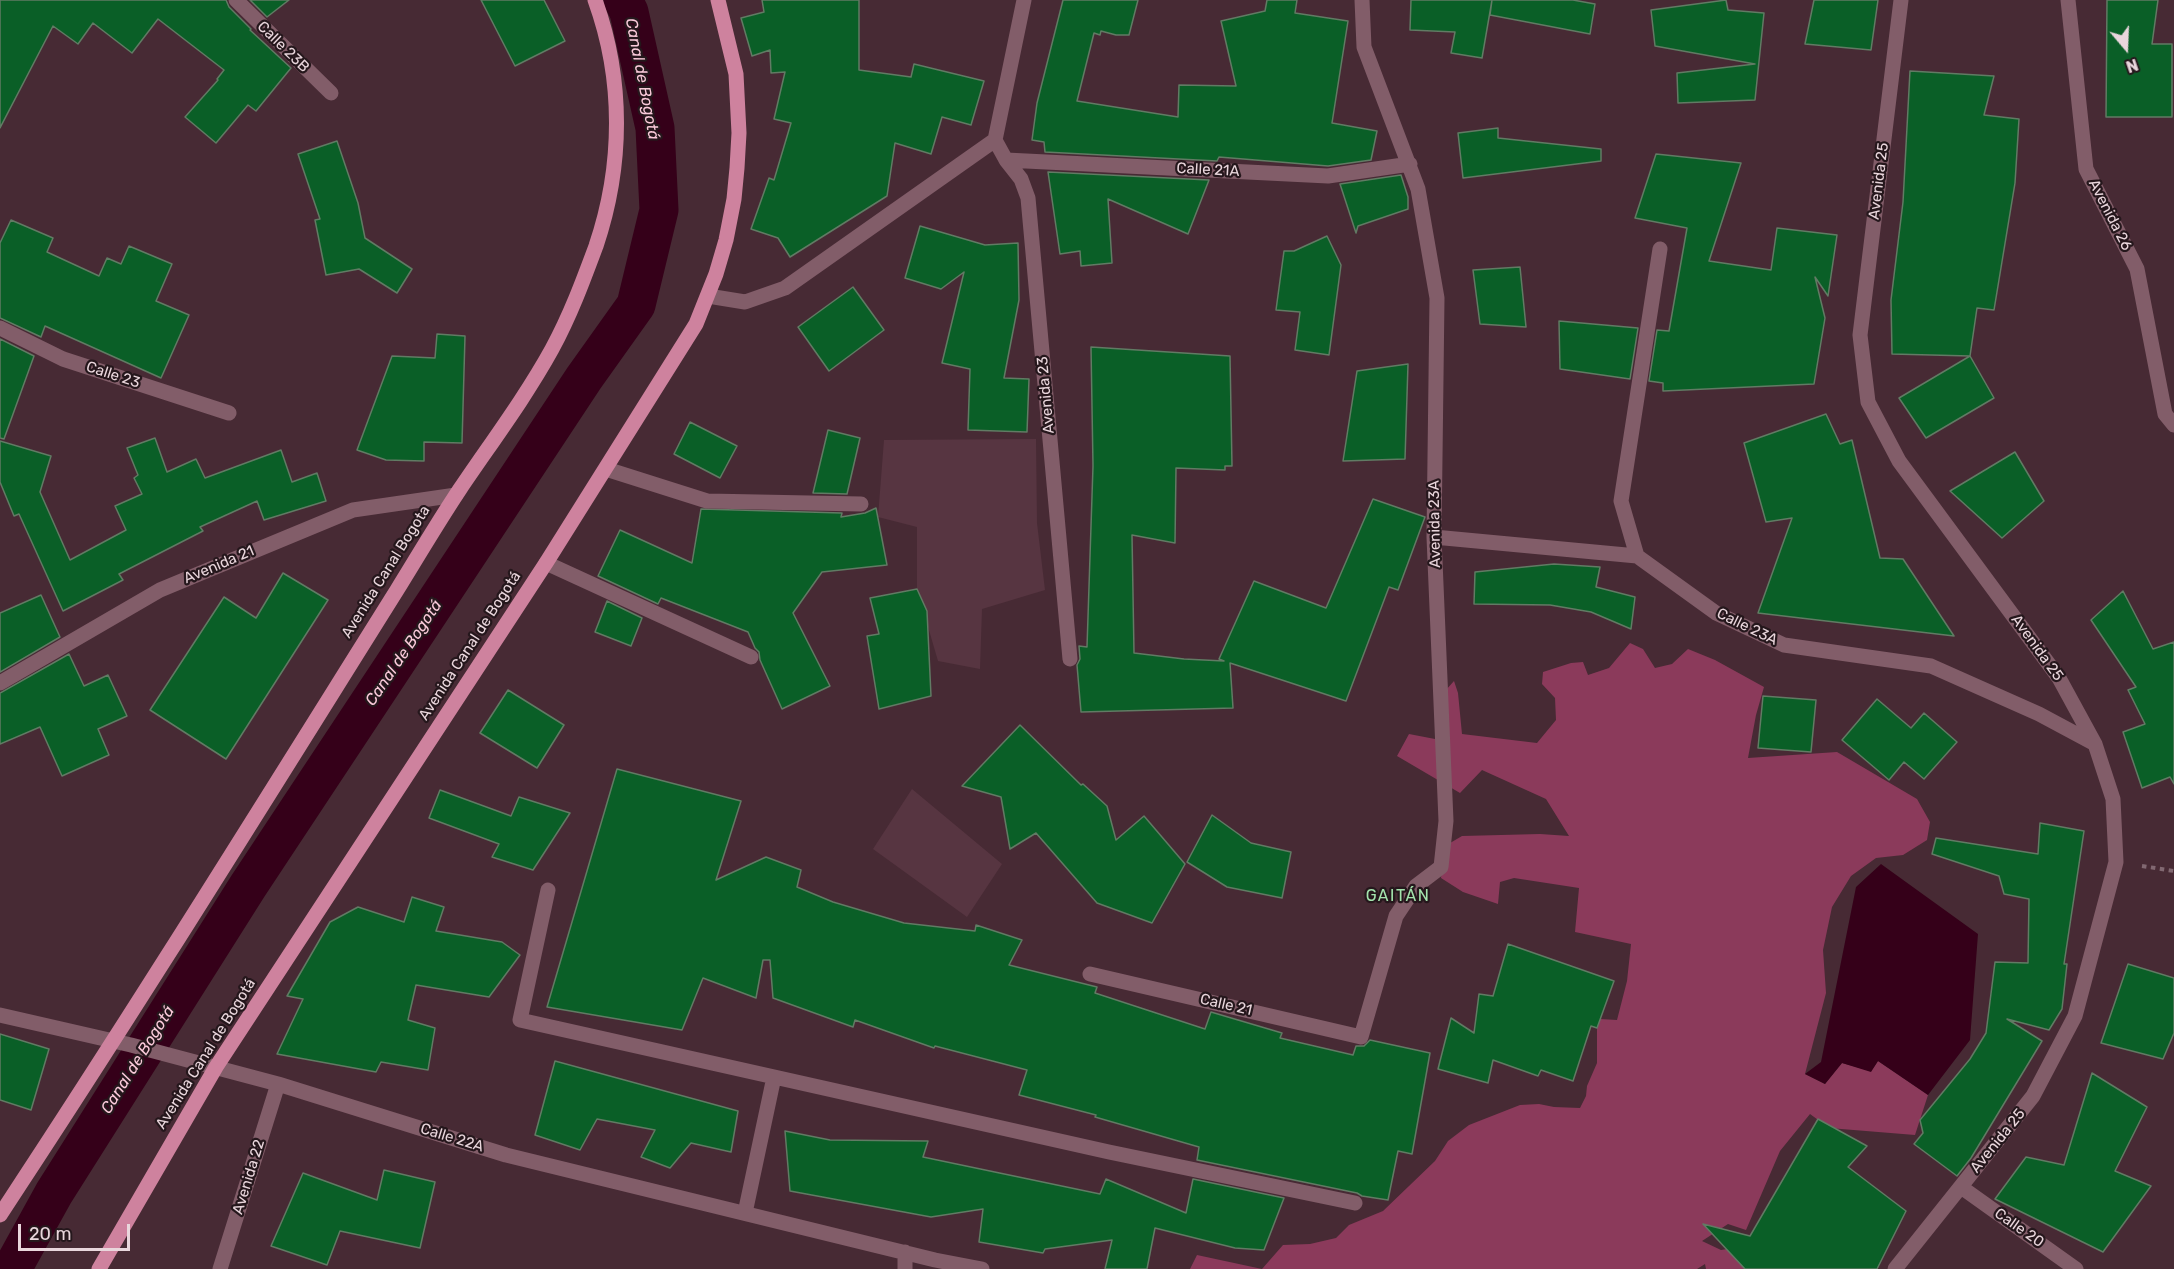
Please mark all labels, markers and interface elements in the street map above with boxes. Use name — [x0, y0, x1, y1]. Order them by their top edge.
water label: Canal de Bogotá — [621, 17, 663, 141]
street label: Calle 23B — [253, 18, 313, 76]
north arrow — [2096, 18, 2156, 78]
text: N — [2123, 55, 2141, 76]
street label: Avenida 25 — [1865, 142, 1893, 220]
street label: Calle 21A — [1176, 159, 1240, 181]
street label: Avenida 26 — [2084, 176, 2136, 254]
street label: Avenida 23 — [1034, 356, 1058, 434]
street label: Calle 23 — [84, 358, 142, 392]
street label: Avenida 23A — [1425, 480, 1445, 568]
street label: Avenida Canal Bogota — [338, 502, 434, 642]
street label: Avenida 21 — [181, 542, 257, 588]
street label: Avenida Canal de Bogotá — [415, 568, 525, 724]
water label: Canal de Bogotá — [362, 596, 446, 710]
street label: Calle 23A — [1714, 605, 1780, 649]
street label: Avenida 25 — [2007, 611, 2067, 685]
district label: GAITÁN — [1366, 886, 1430, 906]
street label: Avenida Canal de Bogotá — [152, 976, 260, 1132]
street label: Calle 21 — [1198, 990, 1254, 1020]
water label: Canal de Bogotá — [97, 1003, 179, 1117]
street label: Avenida 25 — [1967, 1105, 2029, 1177]
street label: Calle 22A — [418, 1120, 486, 1156]
street label: Avenida 22 — [229, 1137, 269, 1217]
street label: Calle 20 — [1991, 1205, 2047, 1251]
scale bar — [21, 1212, 134, 1250]
text: 20 m — [29, 1223, 71, 1245]

